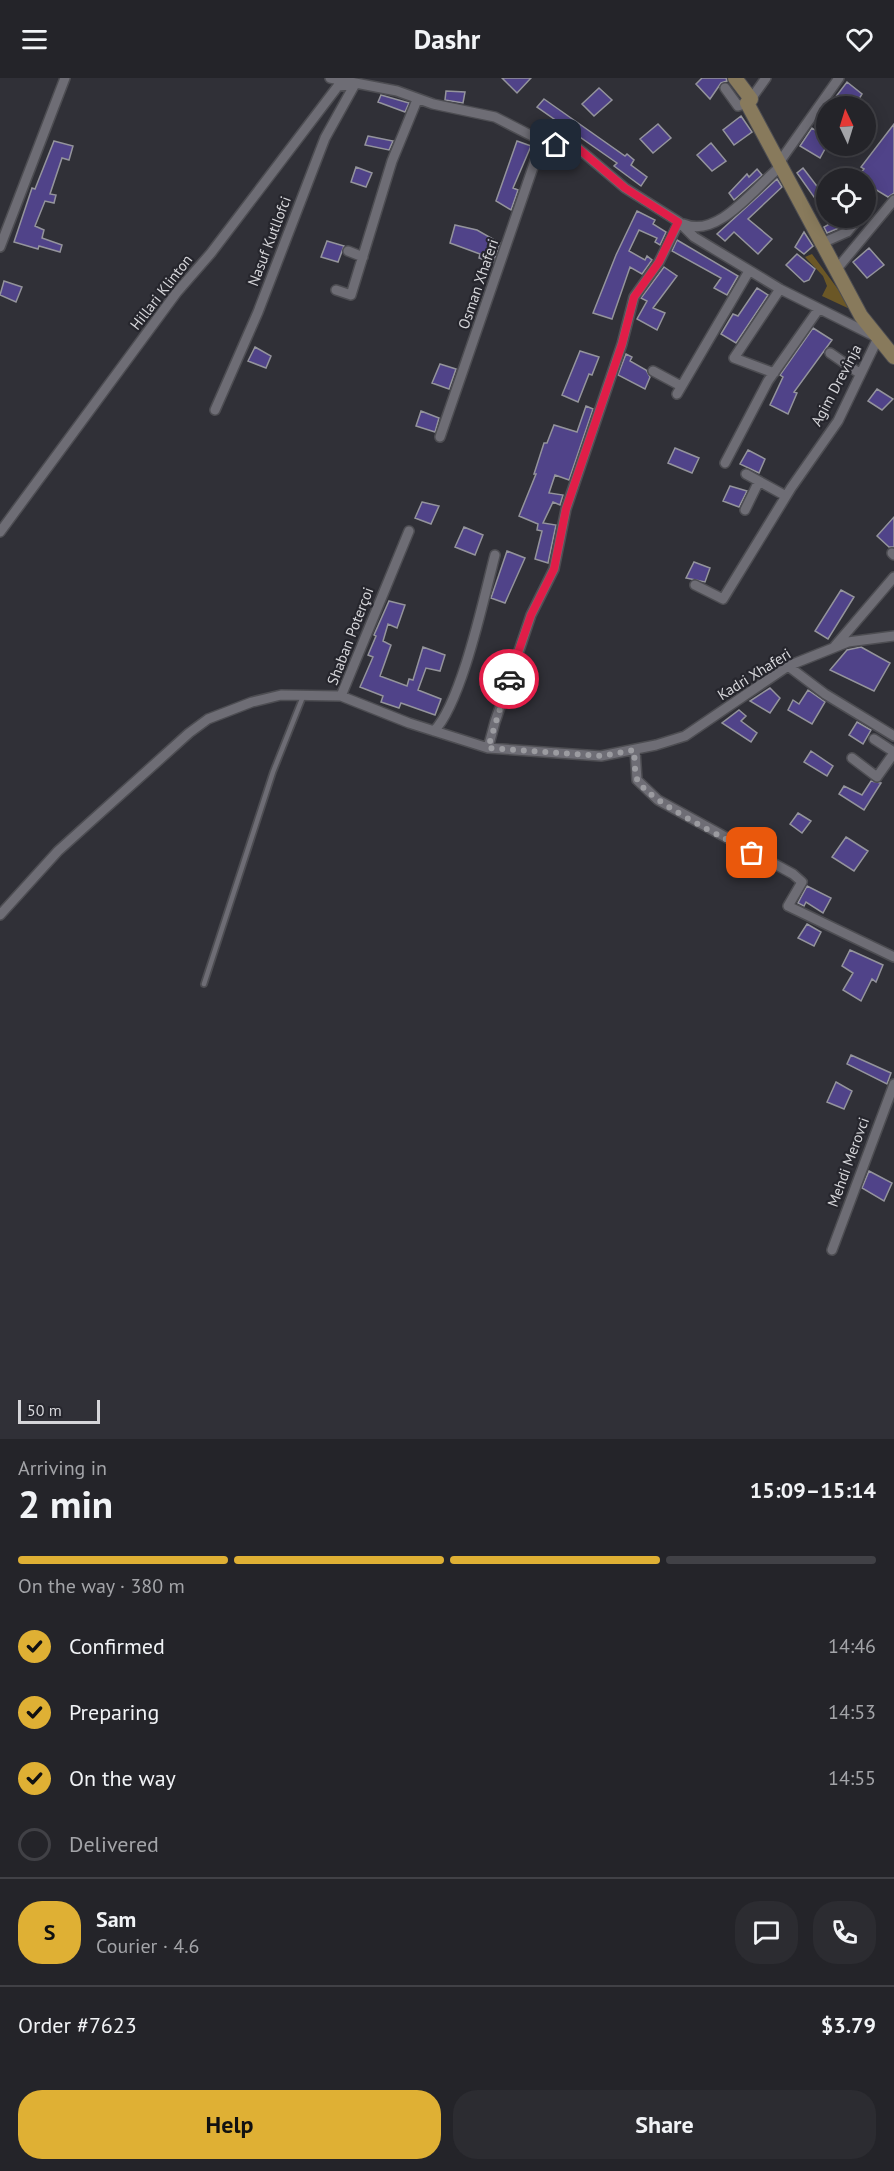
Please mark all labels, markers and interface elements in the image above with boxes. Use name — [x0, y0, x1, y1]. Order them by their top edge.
text: Dashr — [414, 22, 480, 56]
icon: menu — [18, 23, 51, 56]
icon: heart — [843, 23, 876, 56]
north arrow — [816, 96, 876, 156]
map controls — [816, 96, 876, 228]
pin — [530, 119, 581, 170]
icon: home — [539, 128, 572, 161]
button: locate — [816, 168, 876, 228]
street label: Nasuf Kutllofci — [243, 193, 295, 289]
street label: Osman Xhaferi — [454, 236, 502, 332]
street label: Hillari Klinton — [126, 251, 196, 333]
street label: Agim Drevinja — [806, 341, 866, 429]
street label: Shaban Poterçoi — [323, 584, 377, 688]
street label: Kadri Xhaferi — [714, 644, 794, 704]
courier — [479, 649, 539, 709]
icon: car — [493, 663, 526, 696]
pin — [726, 827, 777, 878]
icon: bag — [735, 836, 768, 869]
street label: Mehdi Merovci — [823, 1115, 873, 1209]
scale bar — [18, 1397, 100, 1424]
text: 50 m — [27, 1400, 62, 1420]
text: Arriving in — [18, 1455, 107, 1481]
text: 15:09–15:14 — [750, 1476, 876, 1504]
text: 2 min — [18, 1478, 113, 1529]
text: On the way · 380 m — [18, 1573, 185, 1599]
icon: check — [18, 1630, 51, 1663]
text: Confirmed — [69, 1632, 165, 1660]
text: 14:46 — [828, 1633, 876, 1659]
icon: check — [18, 1696, 51, 1729]
text: Preparing — [69, 1698, 159, 1726]
text: 14:53 — [828, 1699, 876, 1725]
icon: check — [18, 1762, 51, 1795]
text: On the way — [69, 1764, 176, 1792]
text: 14:55 — [828, 1765, 876, 1791]
text: Delivered — [69, 1830, 159, 1858]
button: chat — [735, 1901, 798, 1964]
button: phone — [813, 1901, 876, 1964]
text: Sam — [96, 1905, 136, 1933]
text: S — [44, 1918, 55, 1946]
text: Courier · 4.6 — [96, 1933, 199, 1959]
text: Order #7623 — [18, 2011, 137, 2039]
text: $3.79 — [821, 2011, 876, 2039]
button: Help — [18, 2090, 441, 2159]
button: Share — [453, 2090, 876, 2159]

